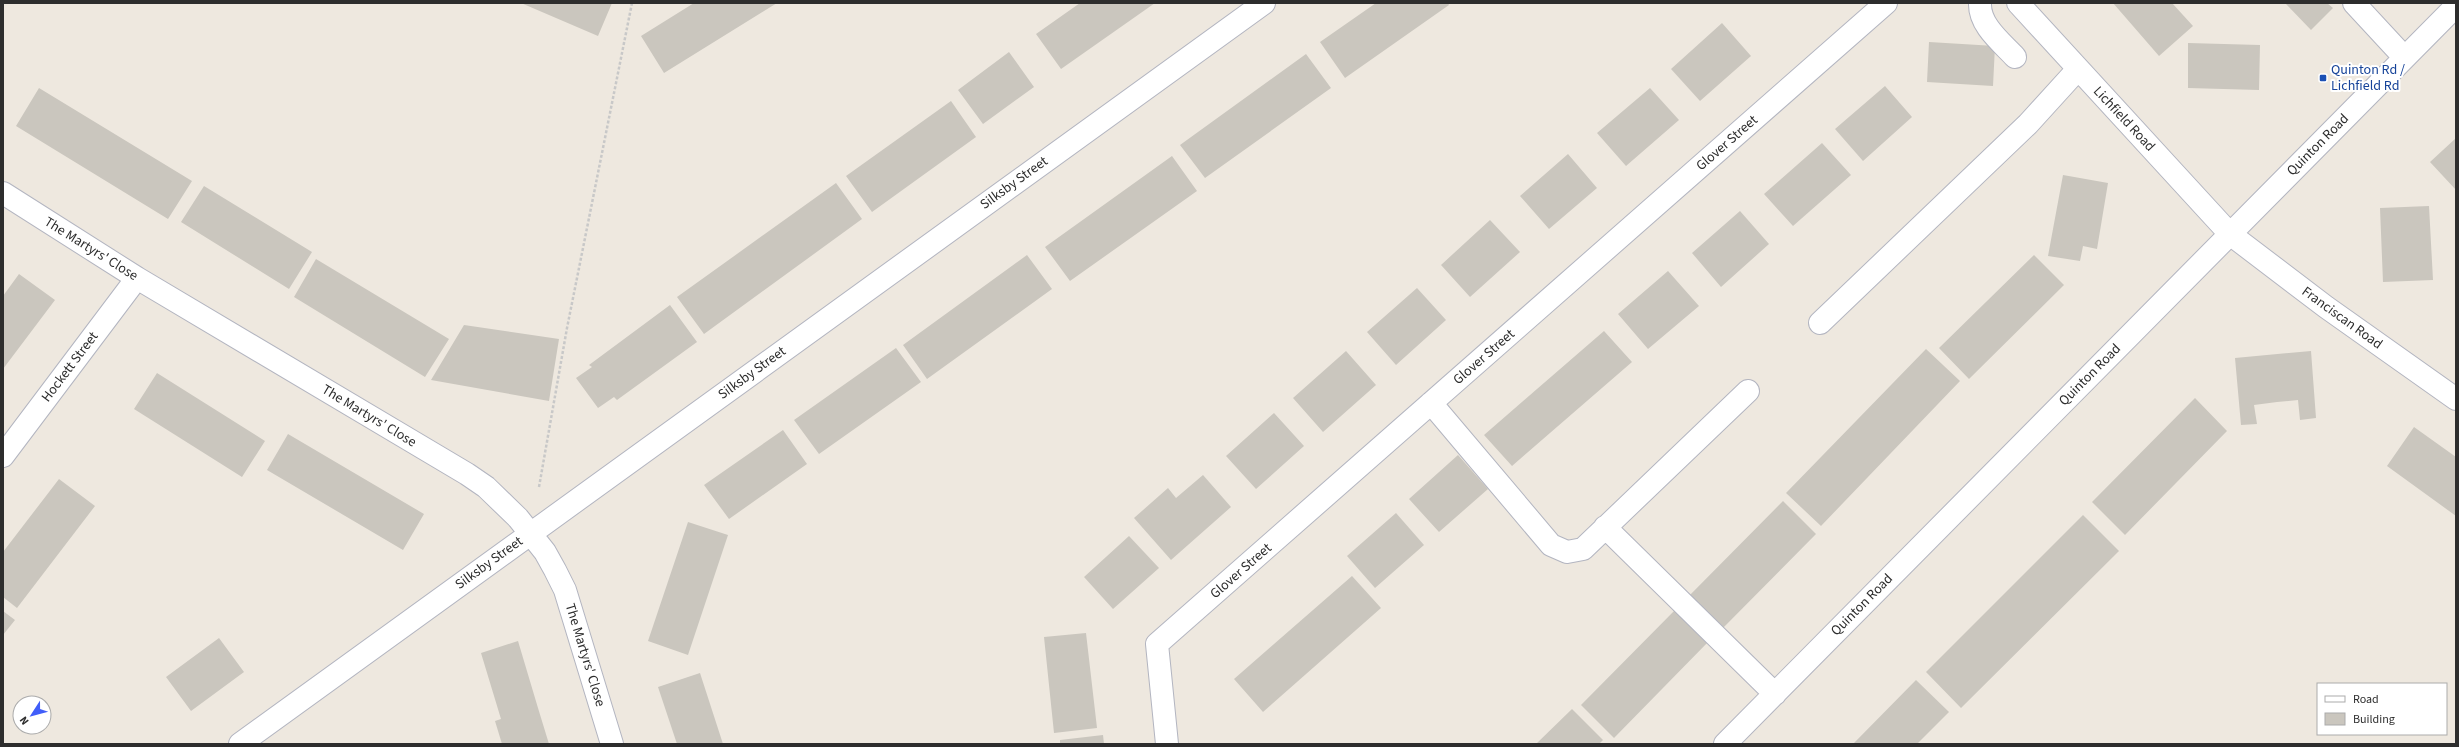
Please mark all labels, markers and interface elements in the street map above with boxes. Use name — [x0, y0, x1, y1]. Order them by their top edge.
place label: Quinton Rd / Lichfield Rd — [2331, 60, 2405, 96]
marker: Quinton Rd / Lichfield Rd — [2318, 73, 2328, 83]
street label: Lichfield Road — [2088, 82, 2160, 156]
street label: Quinton Road — [2282, 109, 2354, 181]
street label: Glover Street — [1692, 110, 1762, 175]
street label: Silksby Street — [976, 151, 1052, 214]
street label: The Martyrs' Close — [40, 212, 142, 286]
street label: Franciscan Road — [2298, 282, 2386, 354]
street label: Glover Street — [1449, 324, 1519, 389]
street label: Hockett Street — [37, 327, 103, 406]
street label: Quinton Road — [2054, 339, 2126, 411]
street label: Silksby Street — [714, 341, 790, 404]
street label: The Martyrs' Close — [318, 380, 420, 452]
street label: Silksby Street — [451, 531, 527, 594]
street label: Glover Street — [1206, 538, 1276, 603]
street label: Quinton Road — [1826, 569, 1898, 641]
street label: The Martyrs' Close — [560, 601, 610, 709]
legend — [2317, 683, 2447, 735]
text: Road — [2353, 691, 2379, 708]
north arrow — [12, 695, 52, 735]
text: Building — [2353, 711, 2395, 728]
text: N — [16, 713, 33, 728]

